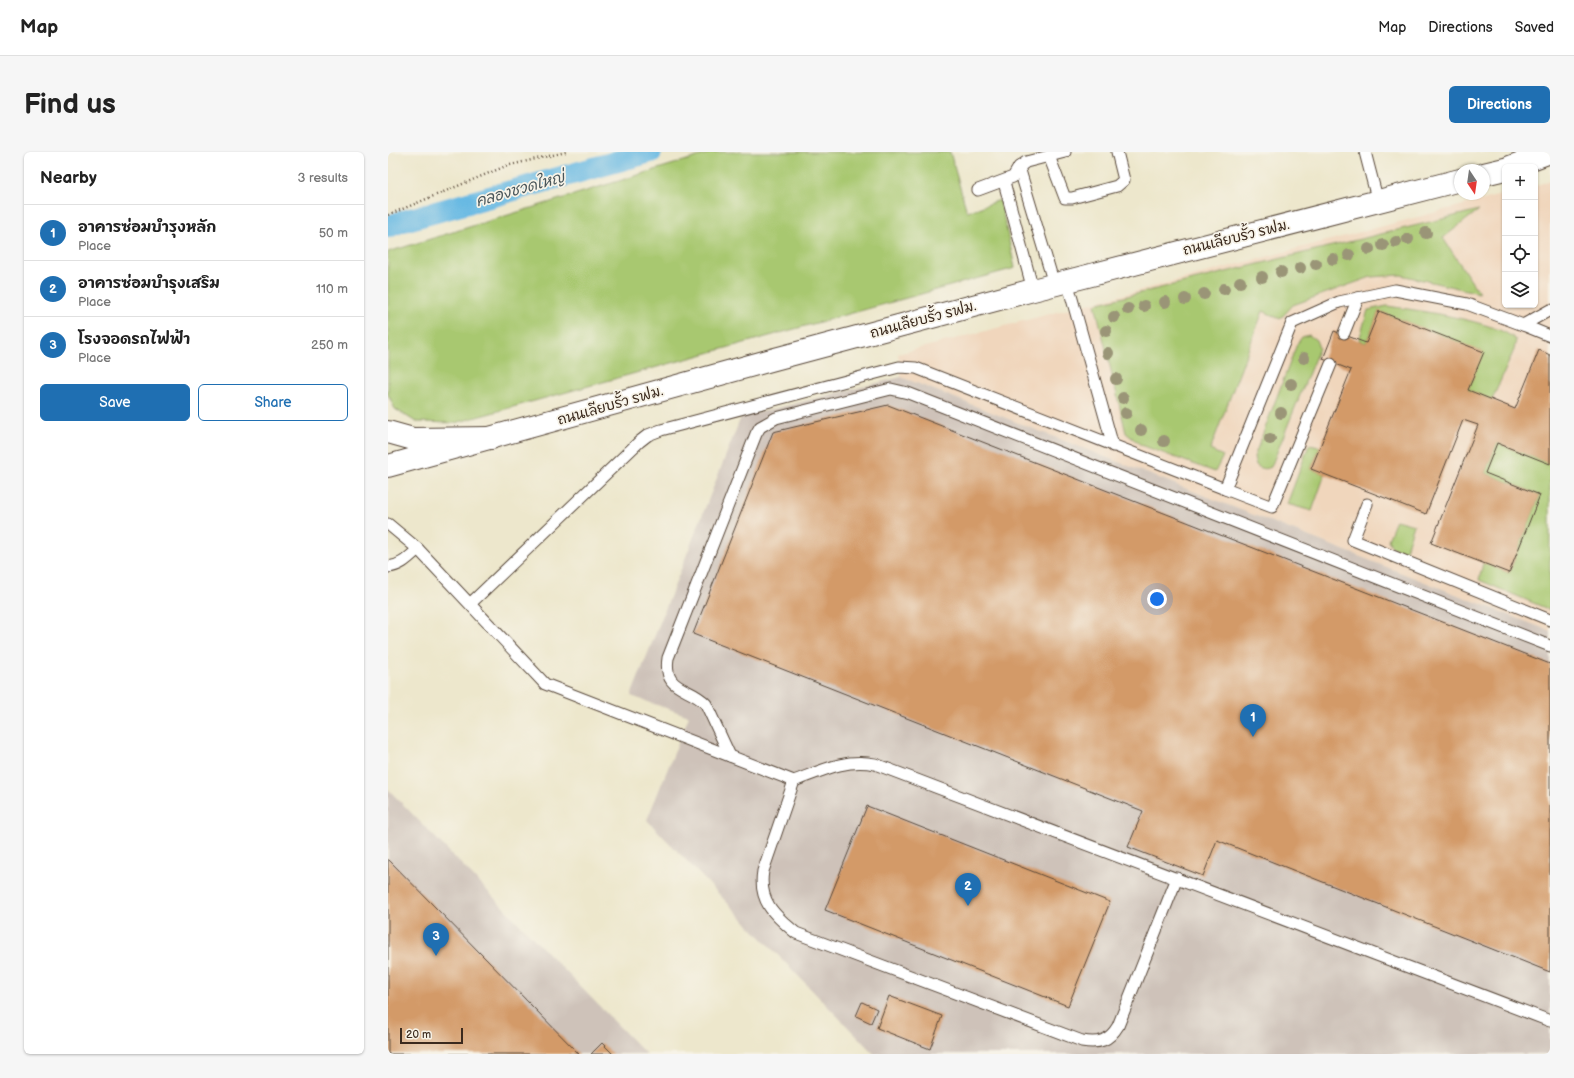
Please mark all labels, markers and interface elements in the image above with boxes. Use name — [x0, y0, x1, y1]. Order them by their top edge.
text: Map — [20, 16, 58, 39]
text: Map — [1378, 19, 1406, 36]
text: Directions — [1428, 19, 1493, 36]
text: Saved — [1515, 19, 1554, 36]
button: Directions — [1449, 86, 1550, 123]
text: Find us — [24, 88, 116, 121]
north arrow — [1454, 164, 1490, 200]
map controls — [1502, 164, 1538, 308]
button: + — [1502, 164, 1538, 200]
water label: คลองชวดใหญ่ — [473, 166, 570, 211]
text: Nearby — [40, 168, 97, 188]
text: 3 results — [297, 170, 348, 186]
button: − — [1502, 200, 1538, 236]
street label: ถนนเลียบรั้ว รฟม. — [1180, 213, 1291, 259]
text: อาคารซ่อมบำรุงหลัก — [78, 218, 216, 237]
text: 1 — [50, 225, 56, 241]
text: 50 m — [319, 225, 348, 241]
button: locate — [1502, 236, 1538, 272]
text: Place — [78, 238, 111, 254]
button: layers — [1502, 272, 1538, 308]
text: อาคารซ่อมบำรุงเสริม — [78, 274, 220, 293]
text: 2 — [49, 281, 57, 297]
text: 110 m — [316, 281, 348, 297]
text: Place — [78, 294, 111, 310]
street label: ถนนเลียบรั้ว รฟม. — [867, 294, 978, 342]
text: โรงจอดรถไฟฟ้า — [78, 330, 190, 349]
text: 3 — [49, 337, 57, 353]
text: 250 m — [311, 337, 348, 353]
text: Place — [78, 350, 111, 366]
street label: ถนนเลียบรั้ว รฟม. — [554, 379, 665, 429]
button: Save — [40, 384, 190, 421]
button: Share — [198, 384, 348, 421]
your location — [1147, 589, 1167, 609]
pin: 1 — [1240, 704, 1266, 737]
pin: 2 — [955, 873, 981, 906]
pin: 3 — [423, 923, 449, 956]
scale bar — [400, 1026, 463, 1045]
text: 20 m — [406, 1028, 431, 1041]

